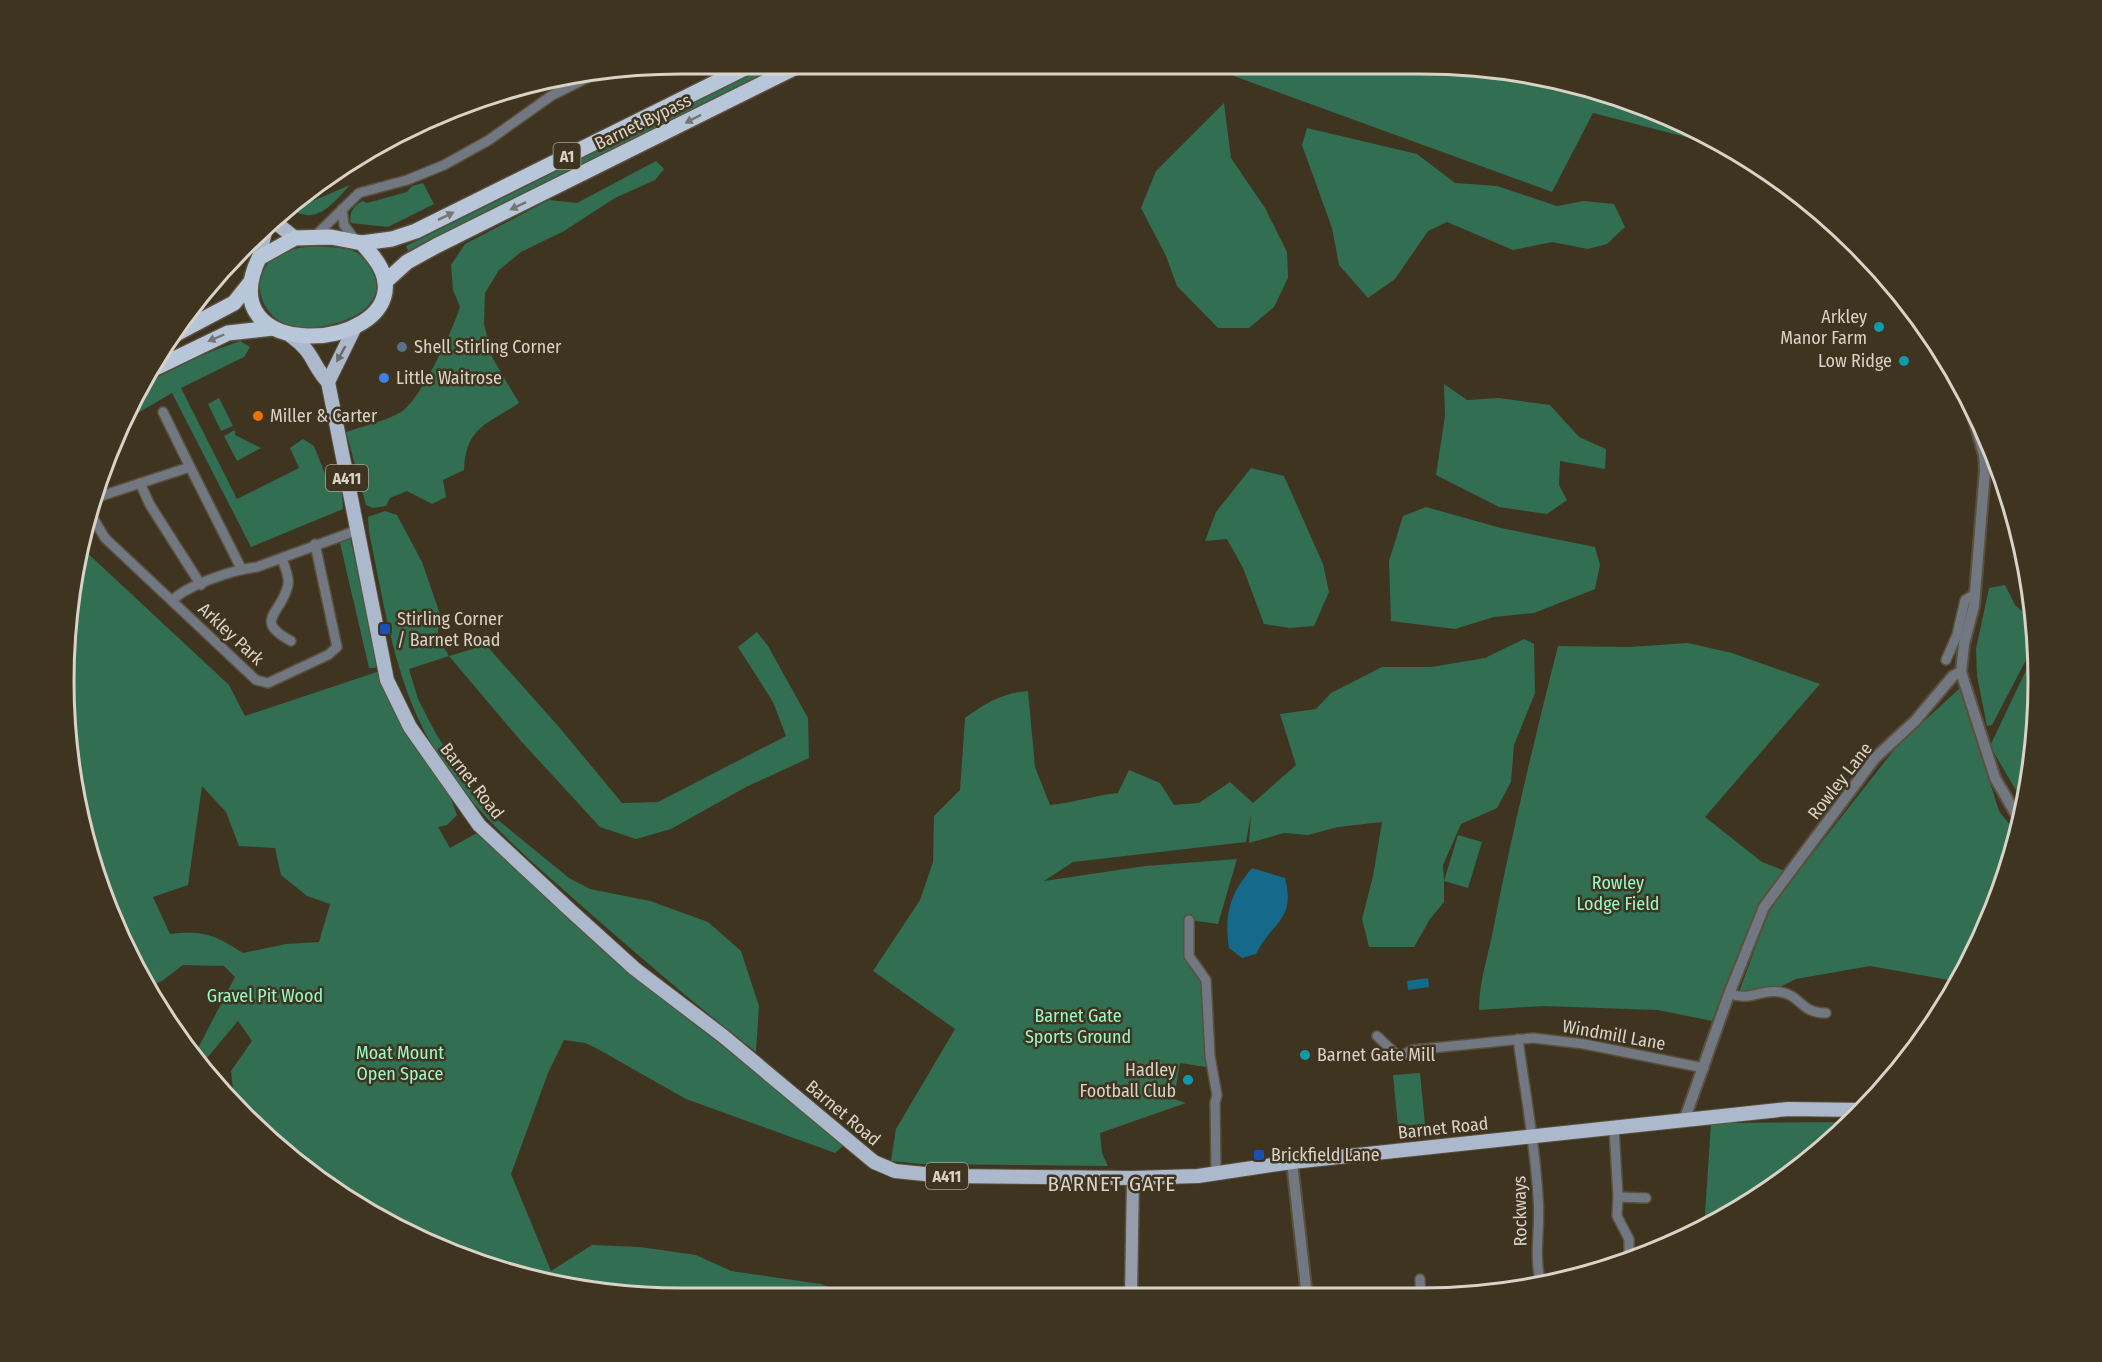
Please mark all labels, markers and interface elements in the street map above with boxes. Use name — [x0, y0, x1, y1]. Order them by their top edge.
street label: Barnet Bypass — [591, 89, 695, 155]
one-way arrow — [684, 114, 701, 124]
road number: A1 — [554, 143, 580, 169]
one-way arrow — [510, 201, 527, 210]
one-way arrow — [437, 211, 455, 221]
place label: Arkley Manor Farm — [1780, 306, 1867, 349]
marker: Arkley Manor Farm — [1872, 320, 1886, 334]
one-way arrow — [206, 333, 224, 343]
place label: Shell Stirling Corner — [414, 336, 562, 358]
marker: Shell Stirling Corner — [395, 340, 409, 354]
one-way arrow — [336, 346, 346, 363]
place label: Low Ridge — [1818, 350, 1892, 372]
marker: Low Ridge — [1897, 354, 1911, 368]
place label: Little Waitrose — [396, 367, 502, 389]
marker: Little Waitrose — [377, 371, 391, 385]
place label: Miller & Carter — [270, 405, 378, 427]
marker: Miller & Carter — [251, 409, 265, 423]
road number: A411 — [326, 465, 368, 491]
street label: Arkley Park — [194, 598, 269, 670]
place label: Stirling Corner / Barnet Road — [397, 608, 504, 651]
marker: Stirling Corner / Barnet Road — [378, 622, 392, 636]
street label: Barnet Road — [435, 738, 509, 824]
street label: Rowley Lane — [1803, 738, 1877, 824]
park label: Rowley Lodge Field — [1576, 872, 1660, 915]
park label: Gravel Pit Wood — [207, 985, 323, 1007]
park label: Barnet Gate Sports Ground — [1025, 1005, 1131, 1048]
street label: Windmill Lane — [1561, 1015, 1667, 1055]
park label: Moat Mount Open Space — [356, 1042, 444, 1085]
place label: Barnet Gate Mill — [1317, 1044, 1435, 1066]
marker: Barnet Gate Mill — [1298, 1048, 1312, 1062]
place label: Hadley Football Club — [1079, 1059, 1176, 1102]
marker: Hadley Football Club — [1181, 1073, 1195, 1087]
street label: Barnet Road — [801, 1075, 885, 1151]
street label: Barnet Road — [1397, 1112, 1489, 1144]
place label: Brickfield Lane — [1271, 1144, 1380, 1166]
marker: Brickfield Lane — [1252, 1148, 1266, 1162]
road number: A411 — [926, 1163, 968, 1189]
district label: BARNET GATE — [1047, 1171, 1177, 1197]
street label: Rockways — [1508, 1175, 1532, 1247]

